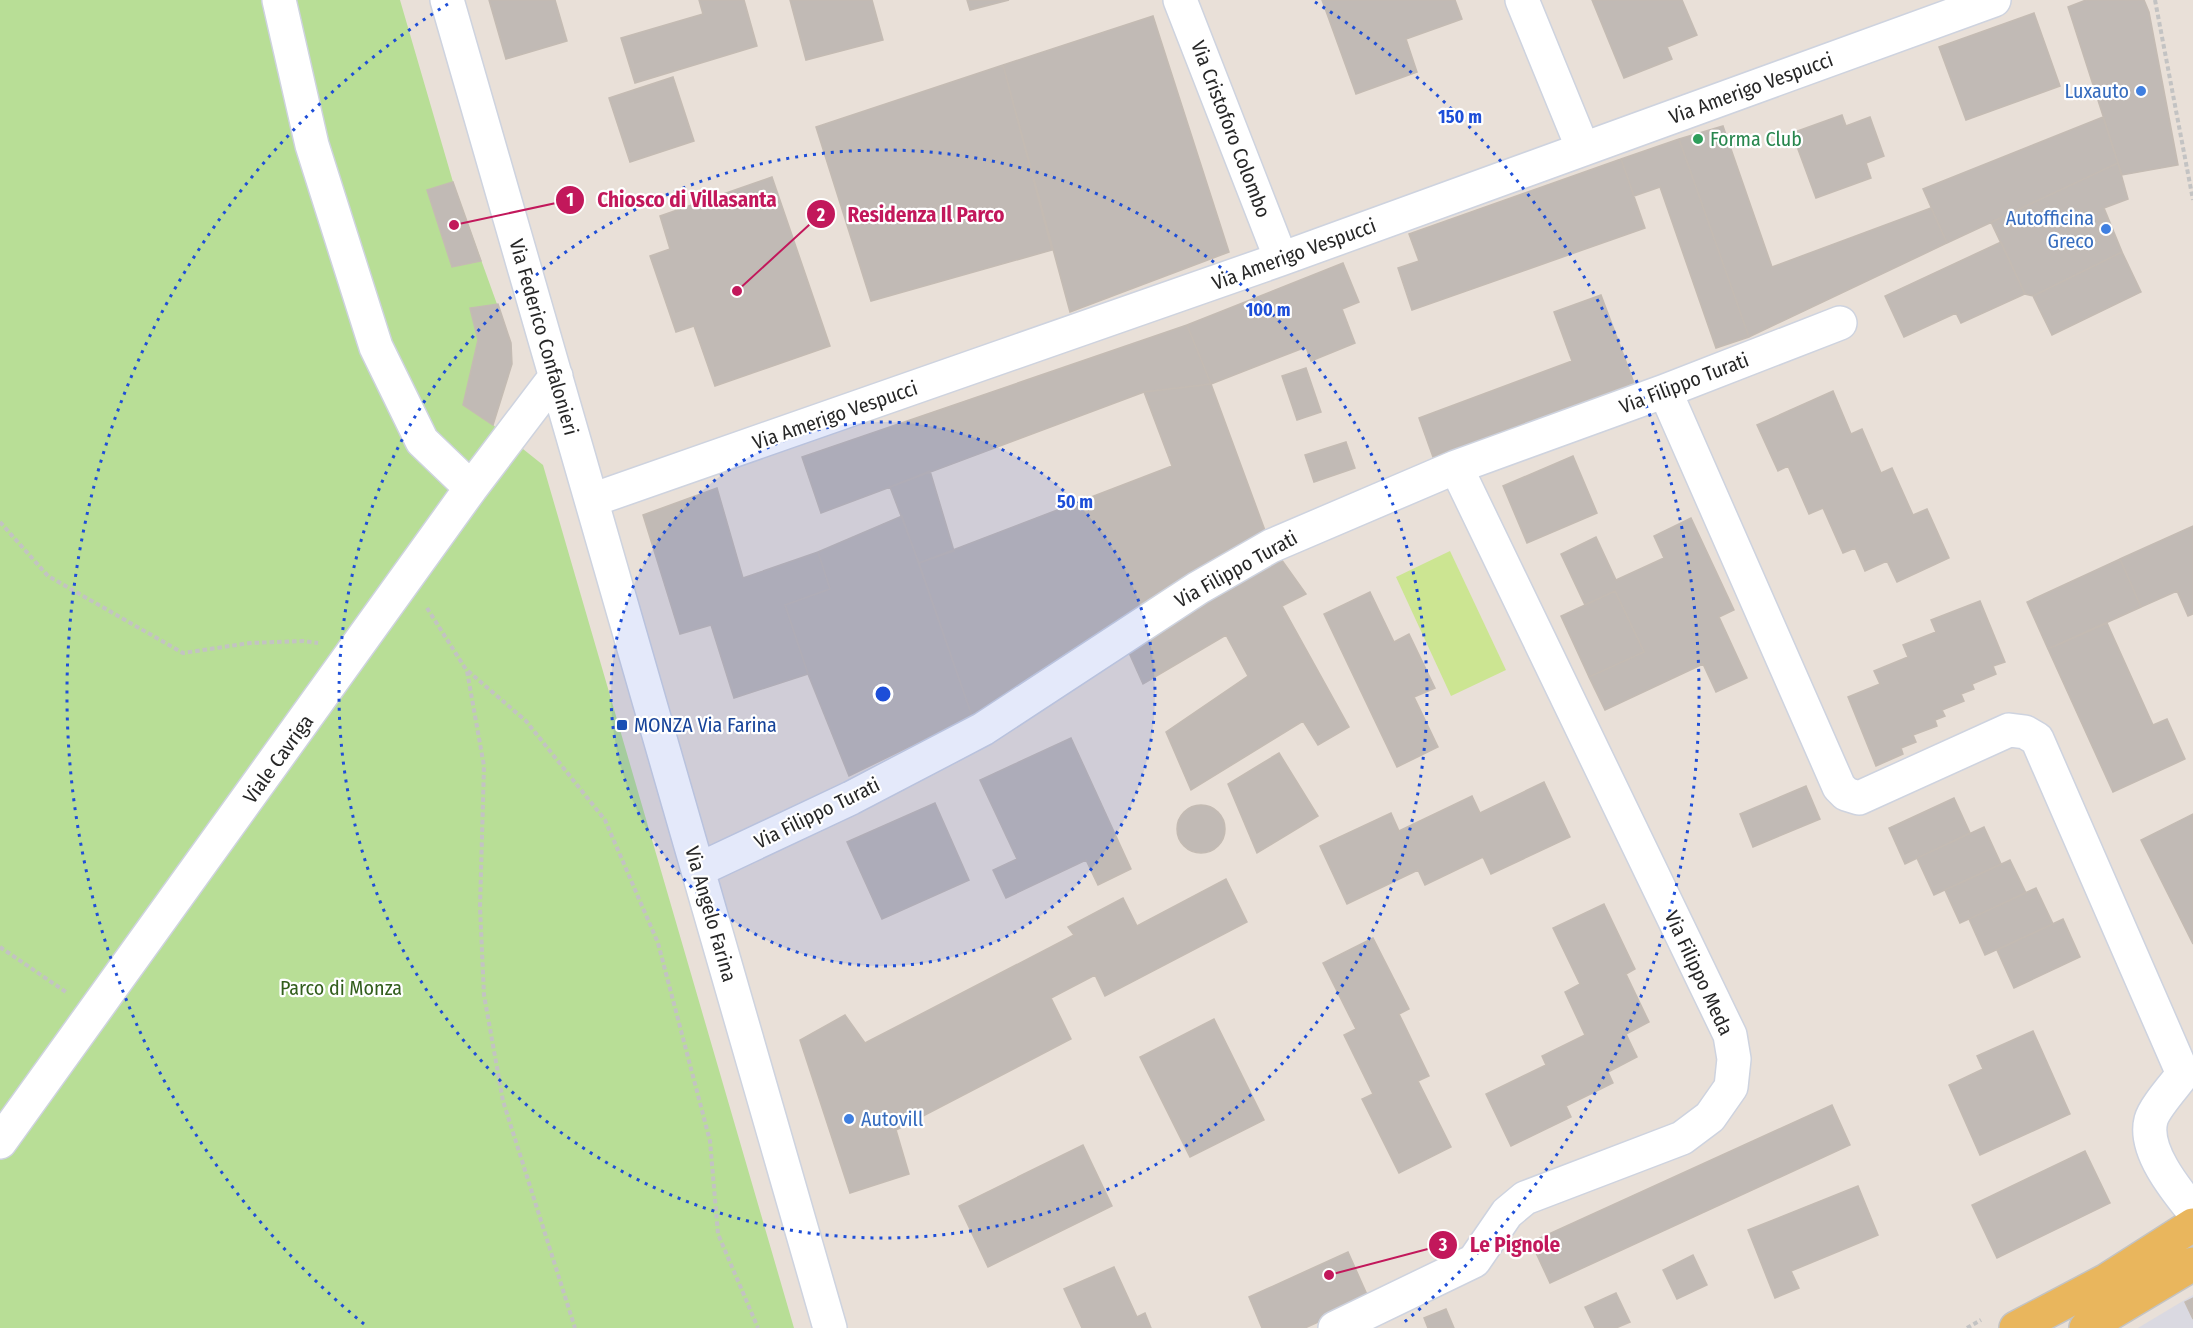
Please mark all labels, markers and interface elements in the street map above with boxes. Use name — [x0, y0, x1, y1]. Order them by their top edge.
street label: Via Cristoforo Colombo — [1186, 37, 1276, 221]
street label: Via Amerigo Vespucci — [1666, 47, 1836, 129]
place label: Luxauto — [2065, 79, 2129, 103]
marker: Luxauto — [2134, 84, 2148, 98]
text: 150 m — [1438, 106, 1482, 128]
place label: Forma Club — [1710, 127, 1802, 151]
marker: Forma Club — [1691, 132, 1705, 146]
callout: Chiosco di Villasanta — [555, 180, 789, 219]
text: Chiosco di Villasanta — [597, 187, 777, 213]
text: 1 — [566, 189, 574, 211]
callout: Residenza Il Parco — [806, 195, 1017, 234]
text: Residenza Il Parco — [848, 202, 1004, 228]
text: 2 — [816, 204, 825, 226]
place label: Autofficina Greco — [2006, 206, 2094, 253]
street label: Via Amerigo Vespucci — [1209, 213, 1379, 295]
marker: Autofficina Greco — [2099, 222, 2113, 236]
street label: Via Federico Confalonieri — [504, 236, 584, 438]
text: 100 m — [1246, 299, 1290, 321]
street label: Via Filippo Turati — [1616, 347, 1752, 419]
street label: Via Amerigo Vespucci — [749, 376, 921, 454]
text: 50 m — [1057, 491, 1093, 513]
street label: Via Filippo Turati — [1171, 525, 1301, 613]
centre of rings — [873, 684, 893, 704]
street label: Viale Cavriga — [238, 710, 318, 808]
place label: MONZA Via Farina — [634, 713, 777, 737]
marker: MONZA Via Farina — [615, 718, 629, 732]
street label: Via Filippo Turati — [750, 772, 884, 854]
street label: Via Angelo Farina — [680, 843, 742, 985]
street label: Via Filippo Meda — [1660, 907, 1738, 1039]
park label: Parco di Monza — [280, 976, 402, 1000]
place label: Autovill — [861, 1107, 923, 1131]
marker: Autovill — [842, 1112, 856, 1126]
callout: Le Pignole — [1428, 1226, 1572, 1265]
text: Le Pignole — [1470, 1232, 1560, 1258]
text: 3 — [1438, 1234, 1448, 1256]

